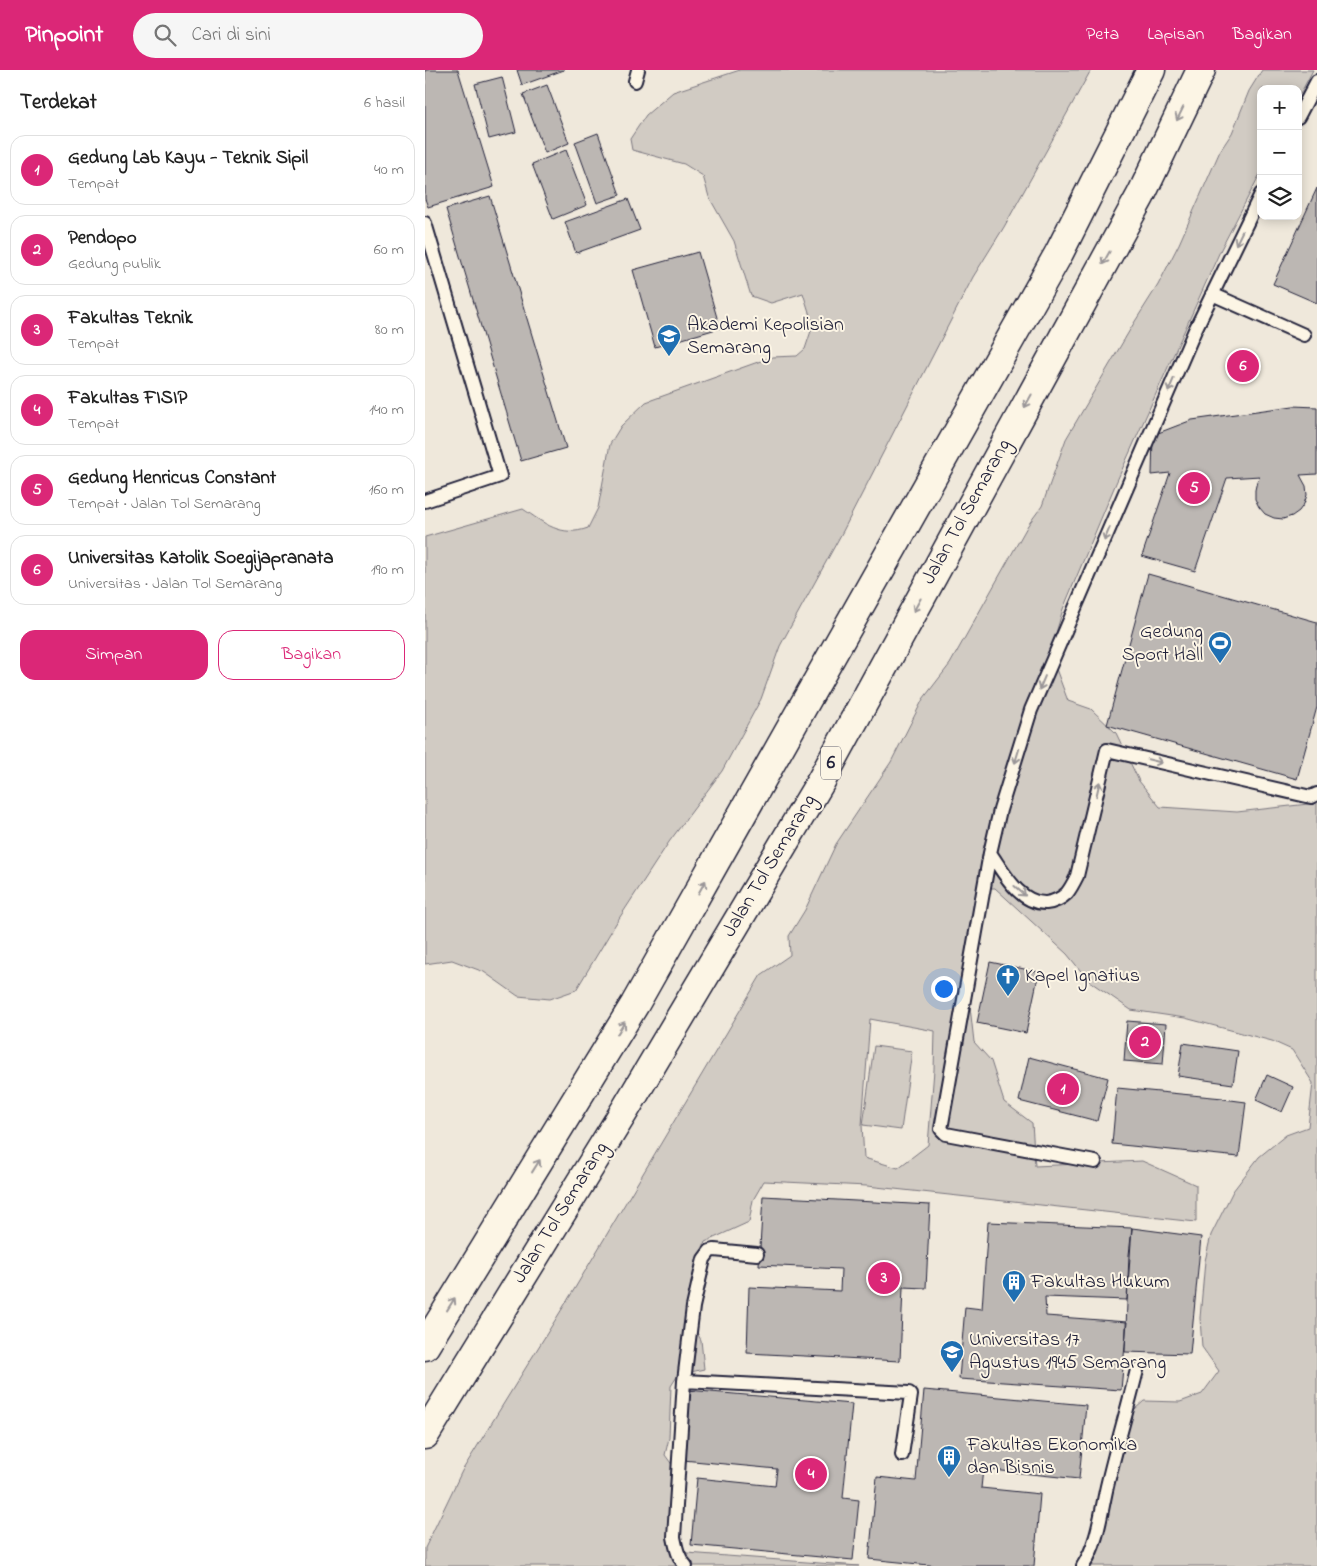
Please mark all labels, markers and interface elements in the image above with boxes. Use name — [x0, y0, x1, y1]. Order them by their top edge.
search box — [133, 13, 483, 58]
text: Pinpoint — [25, 18, 103, 53]
icon: search — [151, 21, 179, 49]
text: Cari di sini — [191, 22, 271, 49]
text: Peta — [1086, 22, 1119, 48]
text: Lapisan — [1147, 22, 1204, 48]
text: Bagikan — [1232, 22, 1292, 48]
map controls — [1257, 85, 1302, 220]
button: + — [1257, 85, 1302, 130]
text: Terdekat — [20, 88, 97, 118]
text: 6 hasil — [364, 91, 405, 115]
one-way arrow — [1175, 106, 1184, 121]
button: − — [1257, 130, 1302, 175]
text: Gedung Lab Kayu - Teknik Sipil — [68, 145, 308, 172]
text: 1 — [34, 158, 40, 182]
text: 40 m — [374, 158, 404, 182]
text: Tempat — [68, 172, 119, 196]
button: layers — [1257, 175, 1302, 220]
text: Pendopo — [68, 225, 137, 252]
one-way arrow — [1234, 230, 1244, 245]
text: 2 — [33, 238, 41, 262]
text: 60 m — [374, 238, 404, 262]
one-way arrow — [1101, 251, 1111, 266]
text: Gedung publik — [68, 252, 161, 276]
text: Fakultas Teknik — [68, 305, 193, 332]
place label: Akademi Kepolisian Semarang — [687, 311, 844, 364]
text: 3 — [34, 318, 40, 342]
text: 80 m — [375, 318, 404, 342]
school or university icon: Akademi Kepolisian Semarang — [656, 323, 682, 357]
text: Tempat — [68, 332, 119, 356]
pin: 6 — [1227, 347, 1259, 385]
one-way arrow — [1166, 377, 1176, 392]
text: Fakultas FISIP — [68, 385, 187, 412]
one-way arrow — [1023, 393, 1032, 408]
text: 4 — [34, 398, 40, 422]
text: 140 m — [369, 398, 404, 422]
text: Tempat — [68, 412, 119, 436]
street label: Jalan Tol Semarang — [915, 434, 1020, 591]
text: Gedung Henricus Constant — [68, 465, 276, 492]
pin: 5 — [1178, 469, 1210, 507]
text: 5 — [32, 478, 42, 502]
text: 160 m — [369, 478, 404, 502]
text: Tempat · Jalan Tol Semarang — [68, 492, 261, 516]
one-way arrow — [1101, 526, 1111, 541]
text: Universitas Katolik Soegijapranata — [68, 545, 334, 572]
text: 6 — [33, 558, 41, 582]
text: 190 m — [371, 558, 404, 582]
text: Universitas · Jalan Tol Semarang — [68, 572, 282, 596]
one-way arrow — [911, 598, 921, 612]
place label: Gedung Sport Hall — [1122, 618, 1203, 670]
button: Simpan — [20, 630, 208, 680]
button: Bagikan — [218, 630, 405, 680]
sports icon: Gedung Sport Hall — [1207, 630, 1233, 664]
one-way arrow — [1037, 675, 1047, 690]
road number: 6 — [821, 746, 841, 780]
one-way arrow — [1011, 748, 1021, 764]
one-way arrow — [1146, 757, 1162, 766]
one-way arrow — [1094, 782, 1103, 798]
street label: Jalan Tol Semarang — [716, 789, 825, 944]
one-way arrow — [697, 880, 707, 894]
one-way arrow — [1013, 885, 1026, 897]
place label: Kapel Ignatius — [1025, 962, 1140, 992]
church icon: Kapel Ignatius — [995, 963, 1021, 997]
your location — [931, 976, 957, 1002]
one-way arrow — [616, 1021, 626, 1035]
pin: 2 — [1129, 1023, 1161, 1061]
pin: 1 — [1047, 1070, 1079, 1108]
street label: Jalan Tol Semarang — [506, 1136, 617, 1290]
one-way arrow — [531, 1160, 541, 1174]
pin: 3 — [868, 1259, 900, 1297]
place label: Fakultas Hukum — [1030, 1268, 1170, 1297]
building icon: Fakultas Hukum — [1001, 1269, 1027, 1303]
one-way arrow — [446, 1298, 456, 1312]
place label: Universitas 17 Agustus 1945 Semarang — [969, 1326, 1166, 1379]
school or university icon: Universitas 17 Agustus 1945 Semarang — [939, 1339, 965, 1373]
place label: Fakultas Ekonomika dan Bisnis — [966, 1431, 1137, 1483]
building icon: Fakultas Ekonomika dan Bisnis — [936, 1444, 962, 1478]
pin: 4 — [795, 1455, 827, 1493]

